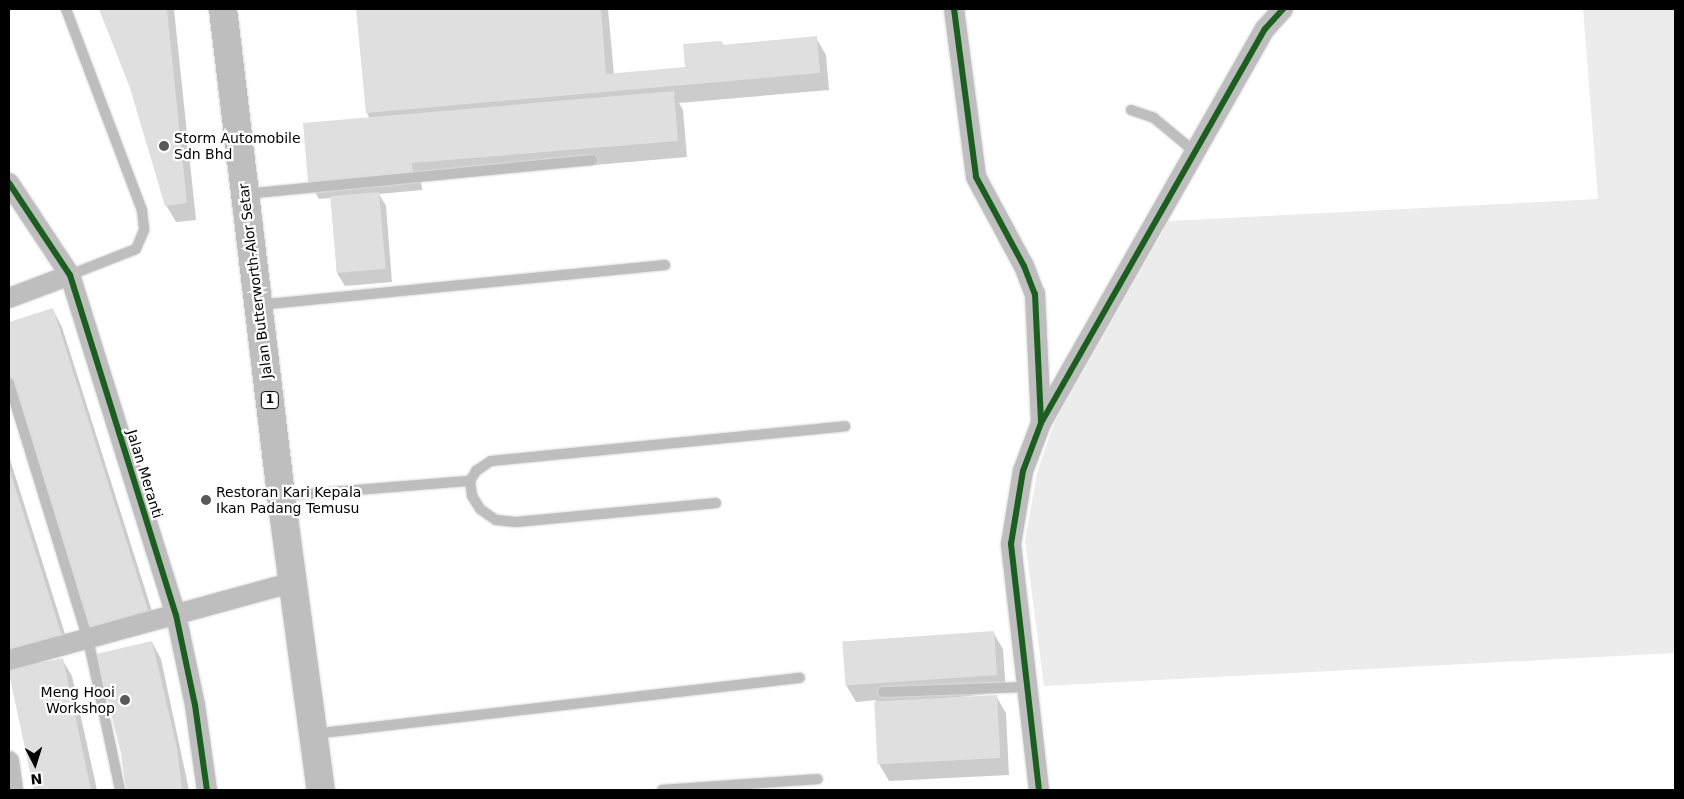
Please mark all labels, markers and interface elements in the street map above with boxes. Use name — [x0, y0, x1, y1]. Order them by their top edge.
place label: Storm Automobile Sdn Bhd — [174, 130, 301, 162]
marker: Storm Automobile Sdn Bhd — [158, 140, 170, 152]
street label: Jalan Butterworth-Alor Setar — [235, 182, 275, 380]
road number: 1 — [260, 390, 280, 410]
street label: Jalan Meranti — [124, 428, 166, 520]
place label: Restoran Kari Kepala Ikan Padang Temusu — [216, 484, 361, 516]
marker: Restoran Kari Kepala Ikan Padang Temusu — [200, 494, 212, 506]
place label: Meng Hooi Workshop — [41, 684, 115, 716]
marker: Meng Hooi Workshop — [119, 694, 131, 706]
north arrow — [10, 739, 60, 789]
text: N — [30, 770, 43, 787]

